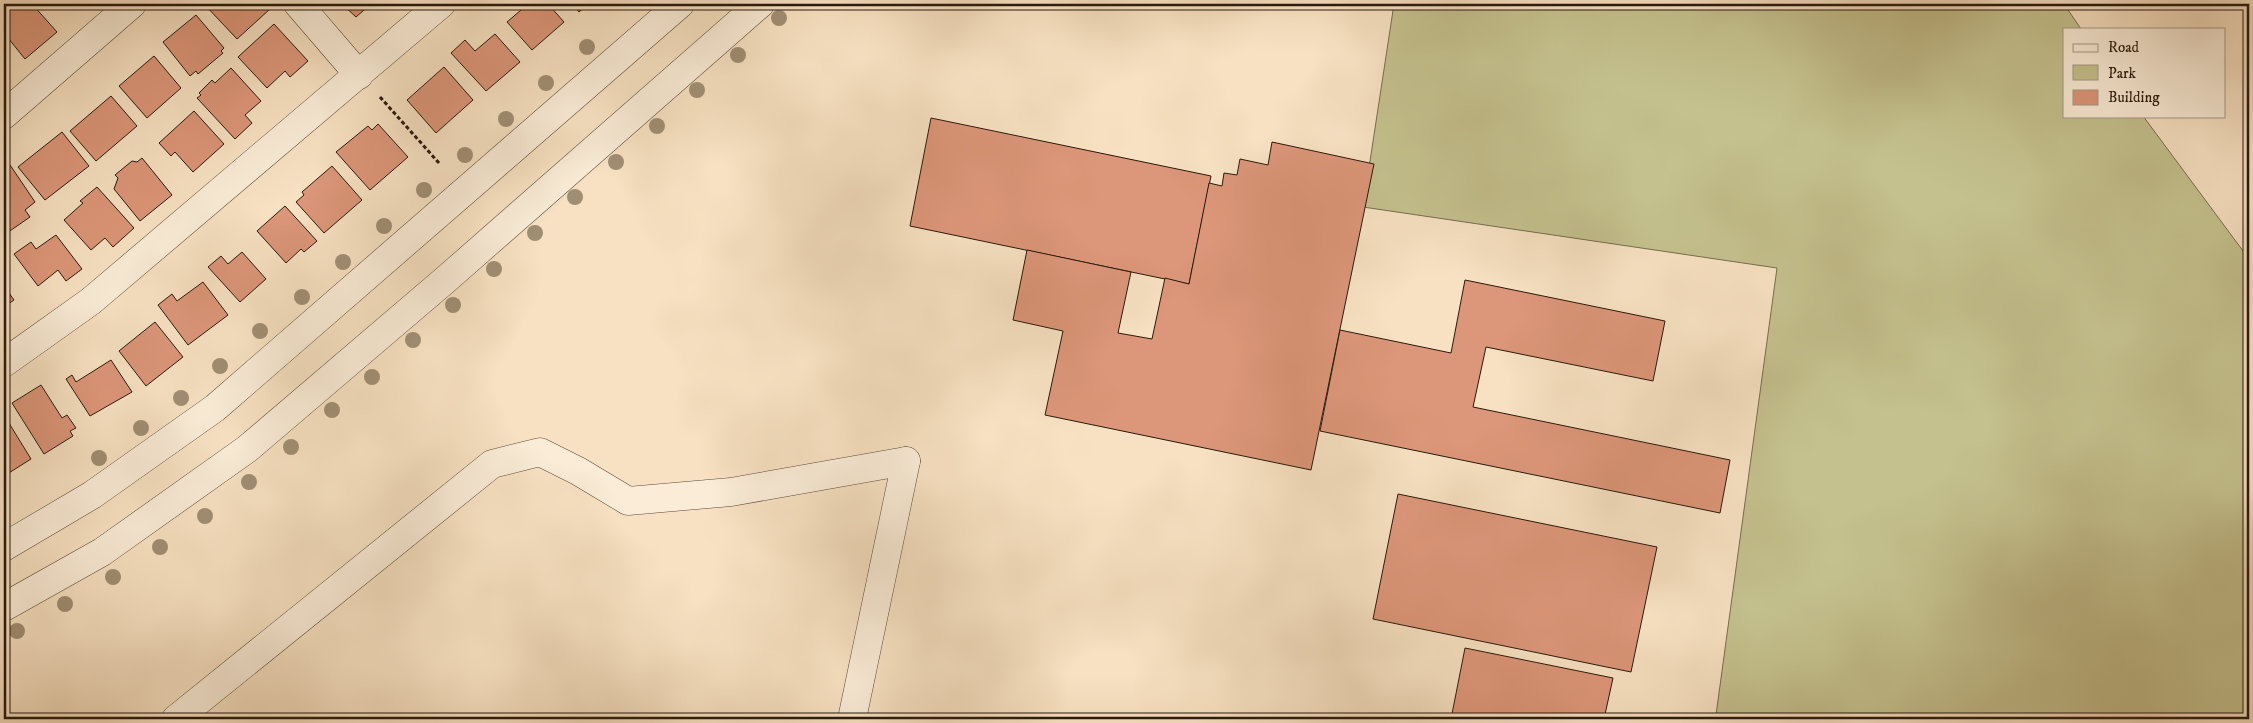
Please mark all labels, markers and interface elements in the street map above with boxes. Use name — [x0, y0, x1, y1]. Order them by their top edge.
legend — [2063, 28, 2226, 118]
text: Road — [2108, 38, 2140, 57]
text: Park — [2108, 64, 2137, 83]
text: Building — [2108, 88, 2160, 107]

